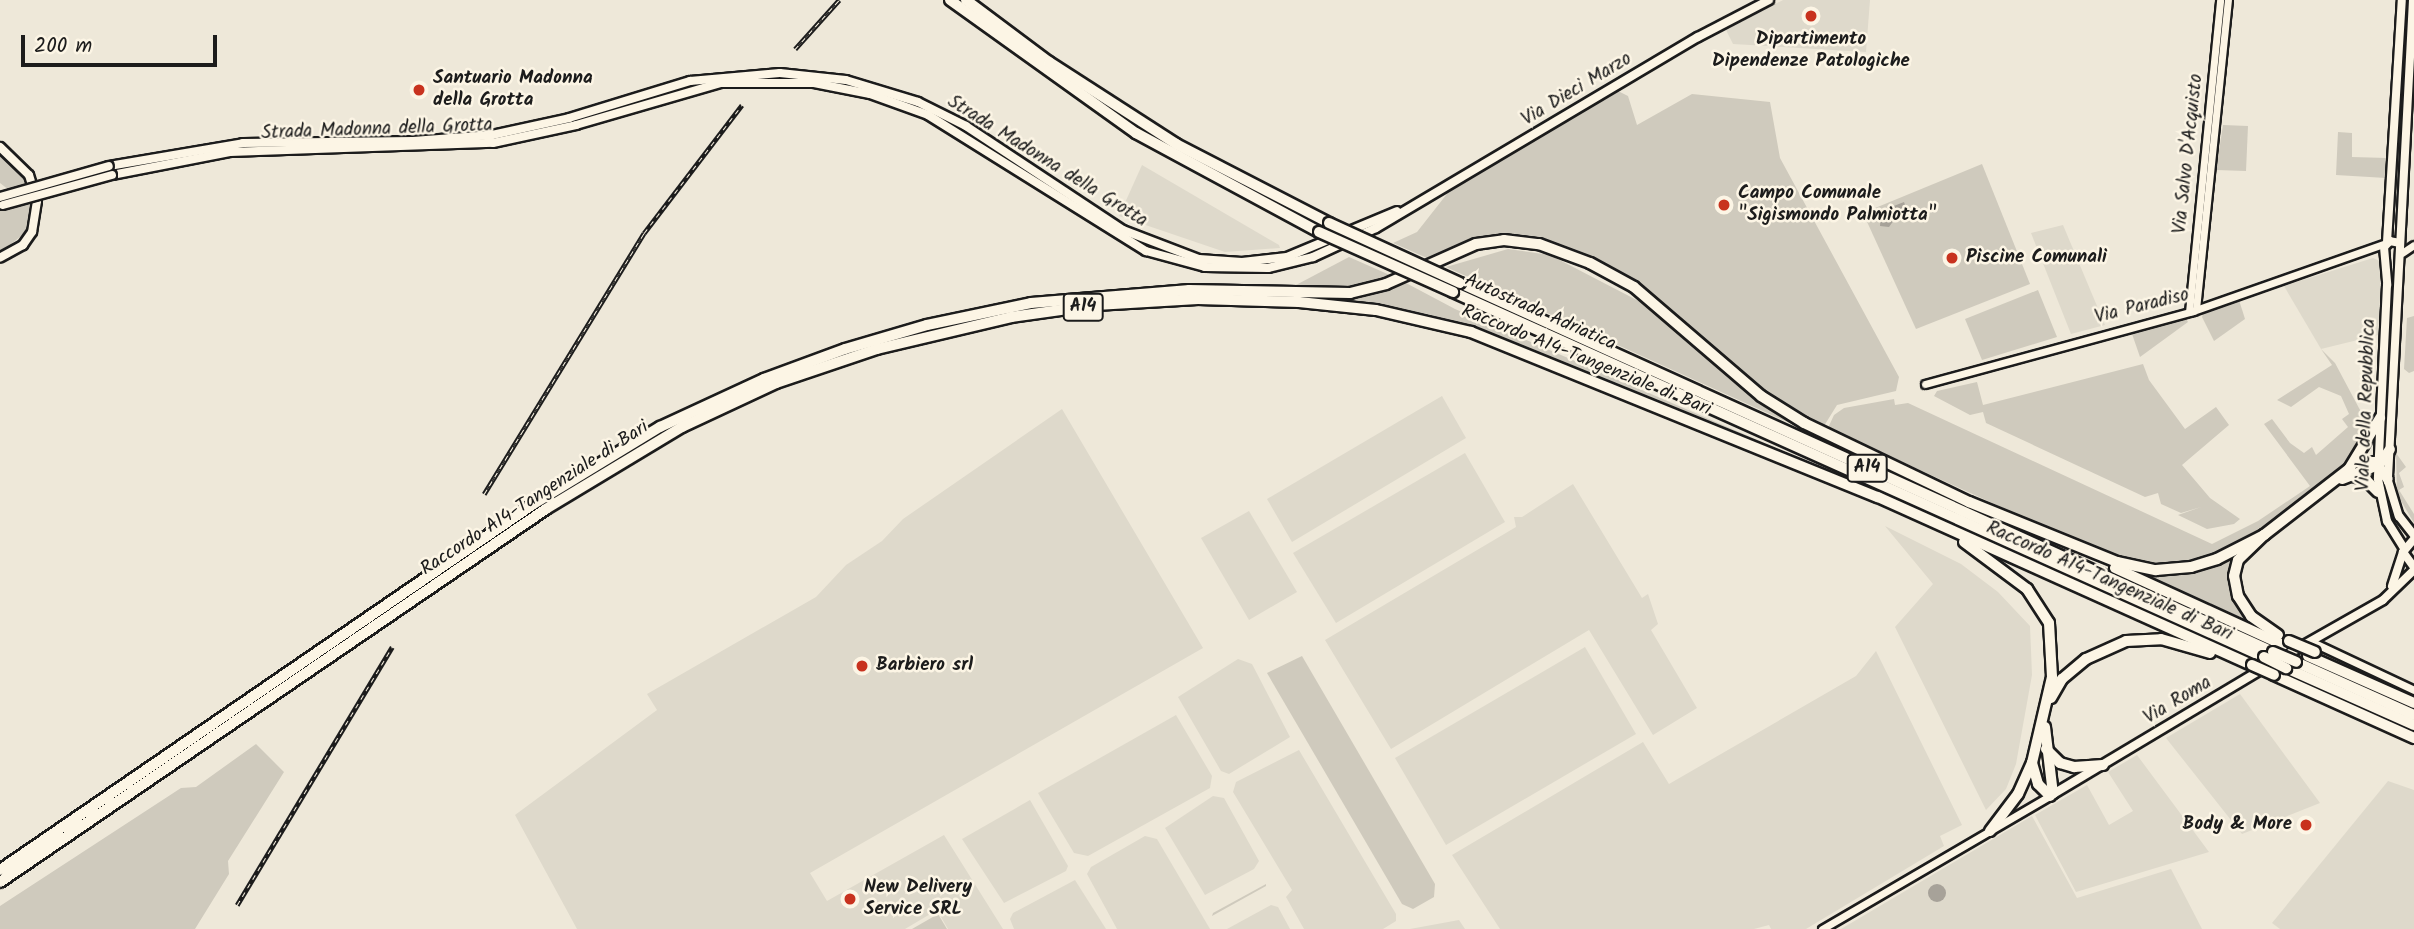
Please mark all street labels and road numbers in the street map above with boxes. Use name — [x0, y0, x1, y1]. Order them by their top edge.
street label: Via Dieci Marzo — [1518, 48, 1636, 132]
street label: Via Salvo D'Acquisto — [2169, 73, 2209, 235]
street label: Strada Madonna della Grotta — [943, 91, 1151, 233]
street label: Strada Madonna della Grotta — [261, 115, 493, 145]
street label: Autostrada Adriatica — [1461, 269, 1619, 357]
street label: Via Paradiso — [2093, 284, 2191, 330]
road number: A14 — [1062, 292, 1104, 321]
street label: Raccordo A14-Tangenziale di Bari — [1458, 300, 1714, 422]
street label: Viale della Repubblica — [2353, 318, 2381, 492]
street label: Raccordo A14-Tangenziale di Bari — [417, 417, 653, 581]
road number: A14 — [1846, 454, 1888, 482]
street label: Raccordo A14-Tangenziale di Bari — [1982, 517, 2236, 647]
street label: Via Roma — [2140, 672, 2216, 730]

